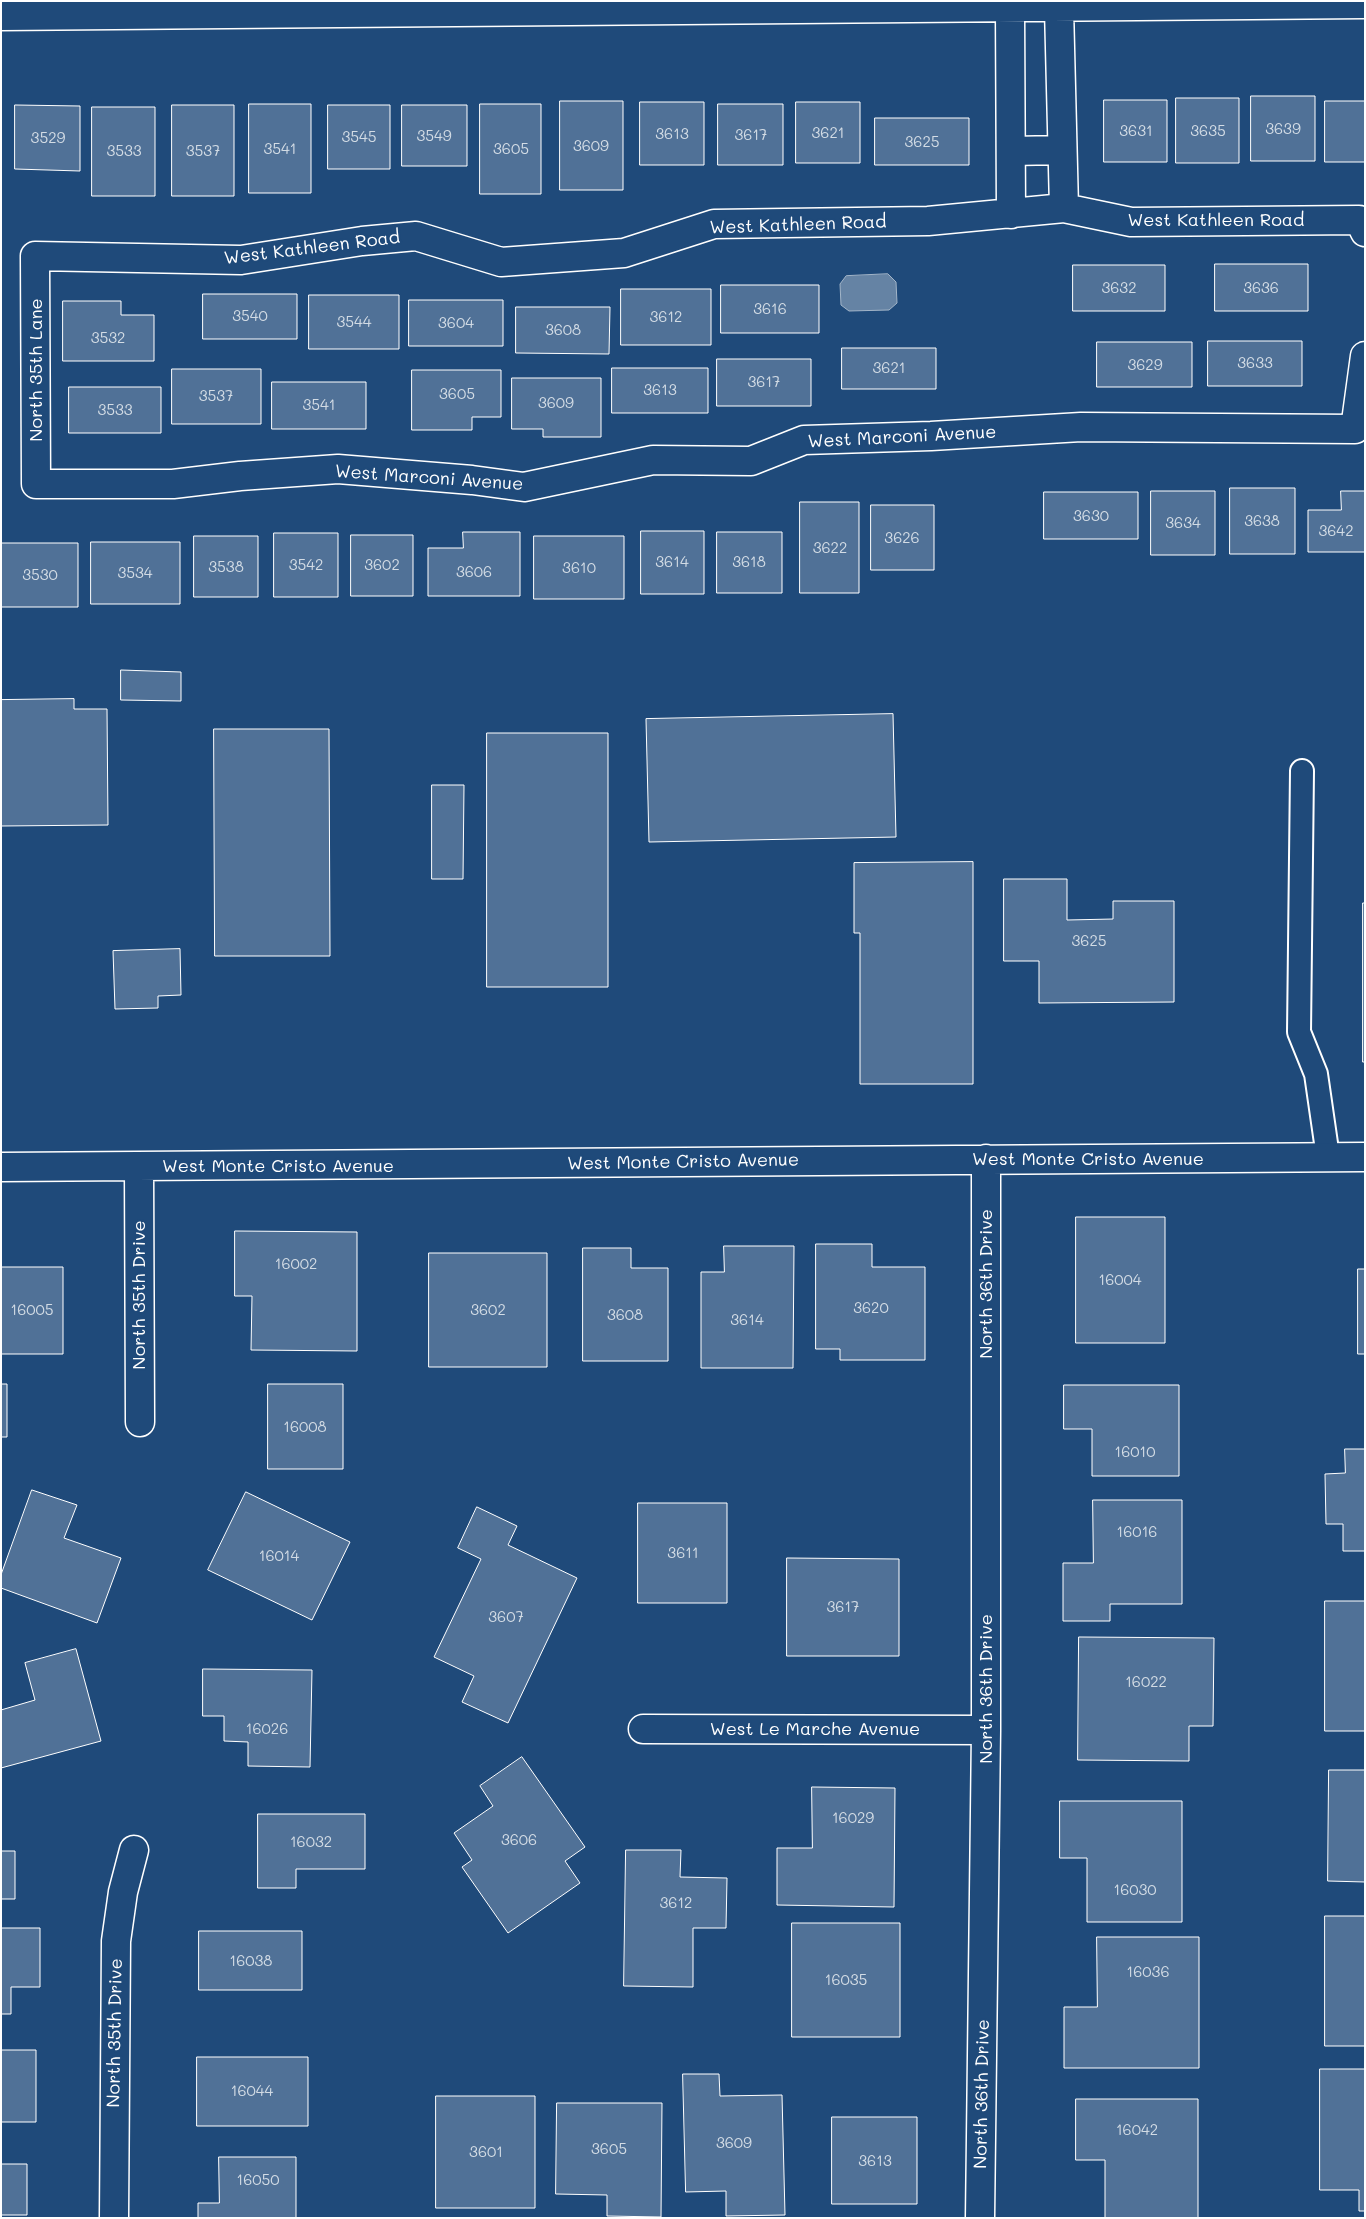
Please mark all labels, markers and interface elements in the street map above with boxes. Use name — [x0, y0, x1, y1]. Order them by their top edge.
house number: 3639 — [1265, 120, 1301, 138]
house number: 3631 — [1119, 122, 1153, 140]
house number: 3635 — [1190, 122, 1226, 140]
house number: 3621 — [812, 124, 844, 142]
house number: 3613 — [655, 125, 689, 143]
house number: 3617 — [735, 126, 767, 144]
house number: 3549 — [416, 127, 452, 145]
house number: 3545 — [341, 128, 377, 146]
house number: 3529 — [31, 129, 65, 147]
house number: 3625 — [905, 133, 939, 151]
house number: 3609 — [573, 137, 609, 155]
house number: 3541 — [263, 140, 297, 158]
house number: 3605 — [493, 140, 529, 158]
house number: 3533 — [106, 142, 142, 160]
house number: 3537 — [186, 142, 220, 160]
street label: West Kathleen Road — [1128, 209, 1304, 231]
street label: West Kathleen Road — [709, 211, 887, 239]
street label: West Kathleen Road — [223, 226, 401, 270]
house number: 3632 — [1102, 279, 1136, 297]
house number: 3636 — [1243, 279, 1279, 297]
street label: North 35th Lane — [25, 298, 47, 442]
house number: 3616 — [753, 300, 787, 318]
house number: 3540 — [232, 307, 268, 325]
house number: 3612 — [650, 308, 682, 326]
house number: 3544 — [336, 313, 372, 331]
house number: 3604 — [438, 314, 474, 332]
house number: 3608 — [545, 321, 581, 339]
house number: 3532 — [91, 329, 125, 347]
house number: 3633 — [1237, 354, 1273, 372]
house number: 3629 — [1127, 356, 1163, 374]
house number: 3621 — [873, 359, 905, 377]
house number: 3617 — [748, 373, 780, 391]
house number: 3613 — [643, 381, 677, 399]
house number: 3605 — [439, 385, 475, 403]
house number: 3537 — [199, 387, 233, 405]
house number: 3609 — [538, 394, 574, 412]
house number: 3541 — [302, 396, 336, 414]
house number: 3533 — [97, 401, 133, 419]
street label: West Marconi Avenue — [807, 421, 997, 453]
street label: West Marconi Avenue — [334, 461, 524, 495]
house number: 3630 — [1073, 507, 1109, 525]
house number: 3638 — [1244, 512, 1280, 530]
house number: 3634 — [1165, 514, 1201, 532]
house number: 3642 — [1318, 522, 1354, 540]
house number: 3626 — [884, 529, 920, 547]
house number: 3622 — [813, 539, 847, 557]
house number: 3614 — [655, 553, 689, 571]
house number: 3618 — [732, 553, 766, 571]
house number: 3542 — [289, 556, 323, 574]
house number: 3602 — [364, 556, 400, 574]
house number: 3538 — [208, 558, 244, 576]
house number: 3610 — [562, 559, 596, 577]
house number: 3606 — [456, 563, 492, 581]
house number: 3534 — [117, 564, 153, 582]
house number: 3530 — [22, 566, 58, 584]
house number: 3625 — [1072, 932, 1106, 950]
street label: West Monte Cristo Avenue — [972, 1148, 1204, 1170]
street label: West Monte Cristo Avenue — [567, 1149, 799, 1175]
street label: West Monte Cristo Avenue — [162, 1155, 394, 1177]
street label: North 36th Drive — [975, 1209, 997, 1359]
street label: North 35th Drive — [128, 1220, 150, 1370]
house number: 16002 — [275, 1255, 317, 1273]
house number: 16004 — [1098, 1271, 1142, 1289]
house number: 3620 — [853, 1299, 889, 1317]
house number: 16005 — [10, 1301, 54, 1319]
house number: 3602 — [470, 1301, 506, 1319]
house number: 3608 — [607, 1306, 643, 1324]
house number: 3614 — [730, 1311, 764, 1329]
house number: 16008 — [283, 1418, 327, 1436]
house number: 16010 — [1115, 1443, 1155, 1461]
house number: 16016 — [1117, 1523, 1157, 1541]
house number: 3611 — [667, 1544, 699, 1562]
house number: 16014 — [259, 1547, 299, 1565]
house number: 3617 — [827, 1598, 859, 1616]
house number: 3607 — [488, 1608, 524, 1626]
street label: North 36th Drive — [975, 1614, 997, 1764]
house number: 16022 — [1125, 1673, 1167, 1691]
street label: West Le Marche Avenue — [710, 1718, 920, 1740]
house number: 16026 — [246, 1720, 288, 1738]
house number: 16029 — [832, 1809, 874, 1827]
house number: 3606 — [501, 1831, 537, 1849]
house number: 16032 — [290, 1833, 332, 1851]
house number: 16030 — [1113, 1881, 1157, 1899]
house number: 3612 — [660, 1894, 692, 1912]
house number: 16038 — [230, 1952, 272, 1970]
street label: North 35th Drive — [103, 1958, 127, 2108]
house number: 16036 — [1127, 1963, 1169, 1981]
house number: 16035 — [825, 1971, 867, 1989]
street label: North 36th Drive — [970, 2019, 994, 2169]
house number: 16044 — [231, 2082, 273, 2100]
house number: 16042 — [1116, 2121, 1158, 2139]
house number: 3609 — [716, 2134, 752, 2152]
house number: 3605 — [591, 2140, 627, 2158]
house number: 3601 — [469, 2143, 503, 2161]
house number: 3613 — [858, 2152, 892, 2170]
house number: 16050 — [236, 2171, 280, 2189]

